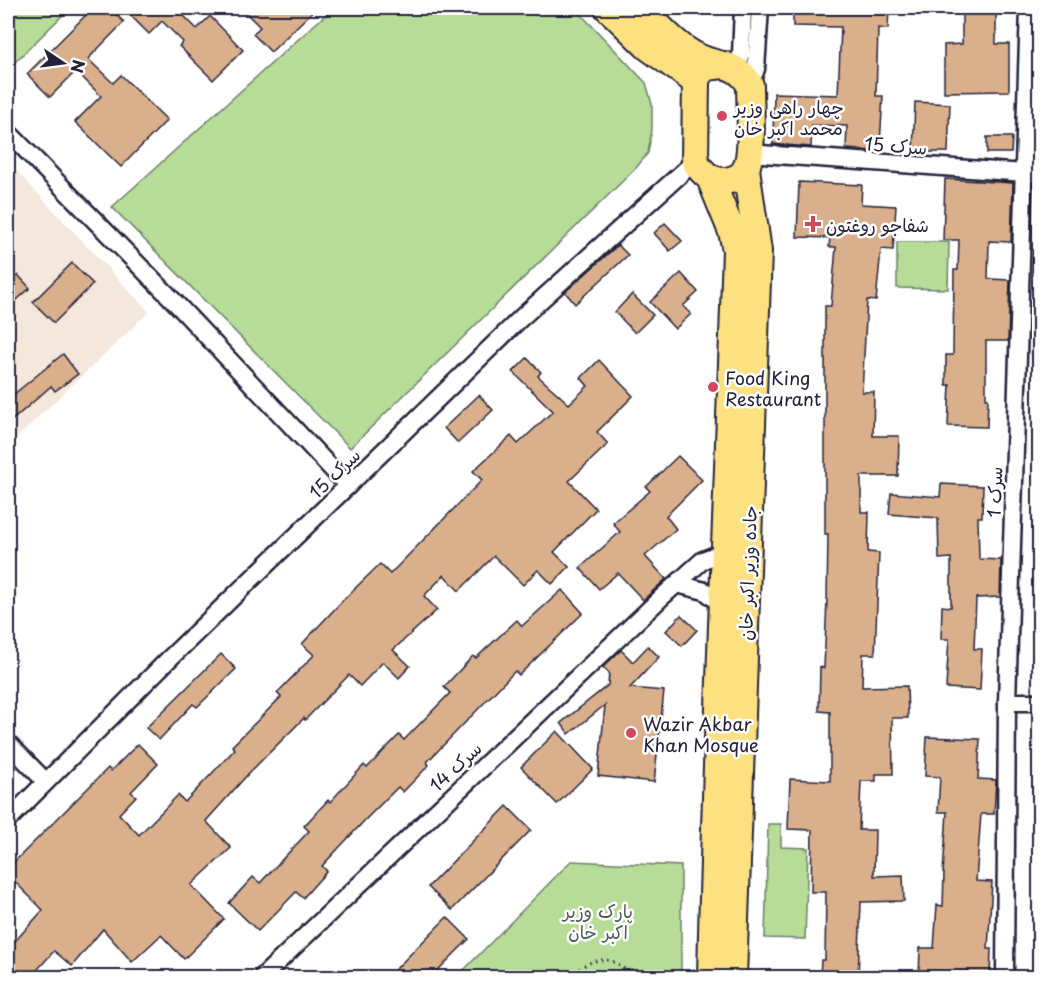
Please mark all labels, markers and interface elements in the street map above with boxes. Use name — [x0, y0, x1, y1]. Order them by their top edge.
north arrow — [33, 33, 93, 93]
text: N — [65, 58, 92, 75]
place label: چهار راهی وزیر محمد اکبر خان — [732, 93, 844, 141]
marker: چهار راهی وزیر محمد اکبر خان — [715, 109, 729, 123]
street label: سرک 15 — [864, 129, 928, 161]
place label: شفاجو روغتون — [826, 211, 929, 238]
marker: شفاجو روغتون — [804, 215, 822, 233]
place label: Food King Restaurant — [725, 364, 821, 412]
marker: Food King Restaurant — [706, 380, 720, 394]
street label: سرک 15 — [302, 442, 366, 504]
street label: سرک 1 — [980, 466, 1008, 518]
street label: جاده وزیر اکبر خان — [731, 505, 763, 641]
place label: Wazir Akbar Khan Mosque — [643, 710, 759, 758]
marker: Wazir Akbar Khan Mosque — [624, 726, 638, 740]
street label: سرک 14 — [423, 735, 487, 797]
park label: پارک وزیر اکبر خان — [561, 897, 633, 945]

